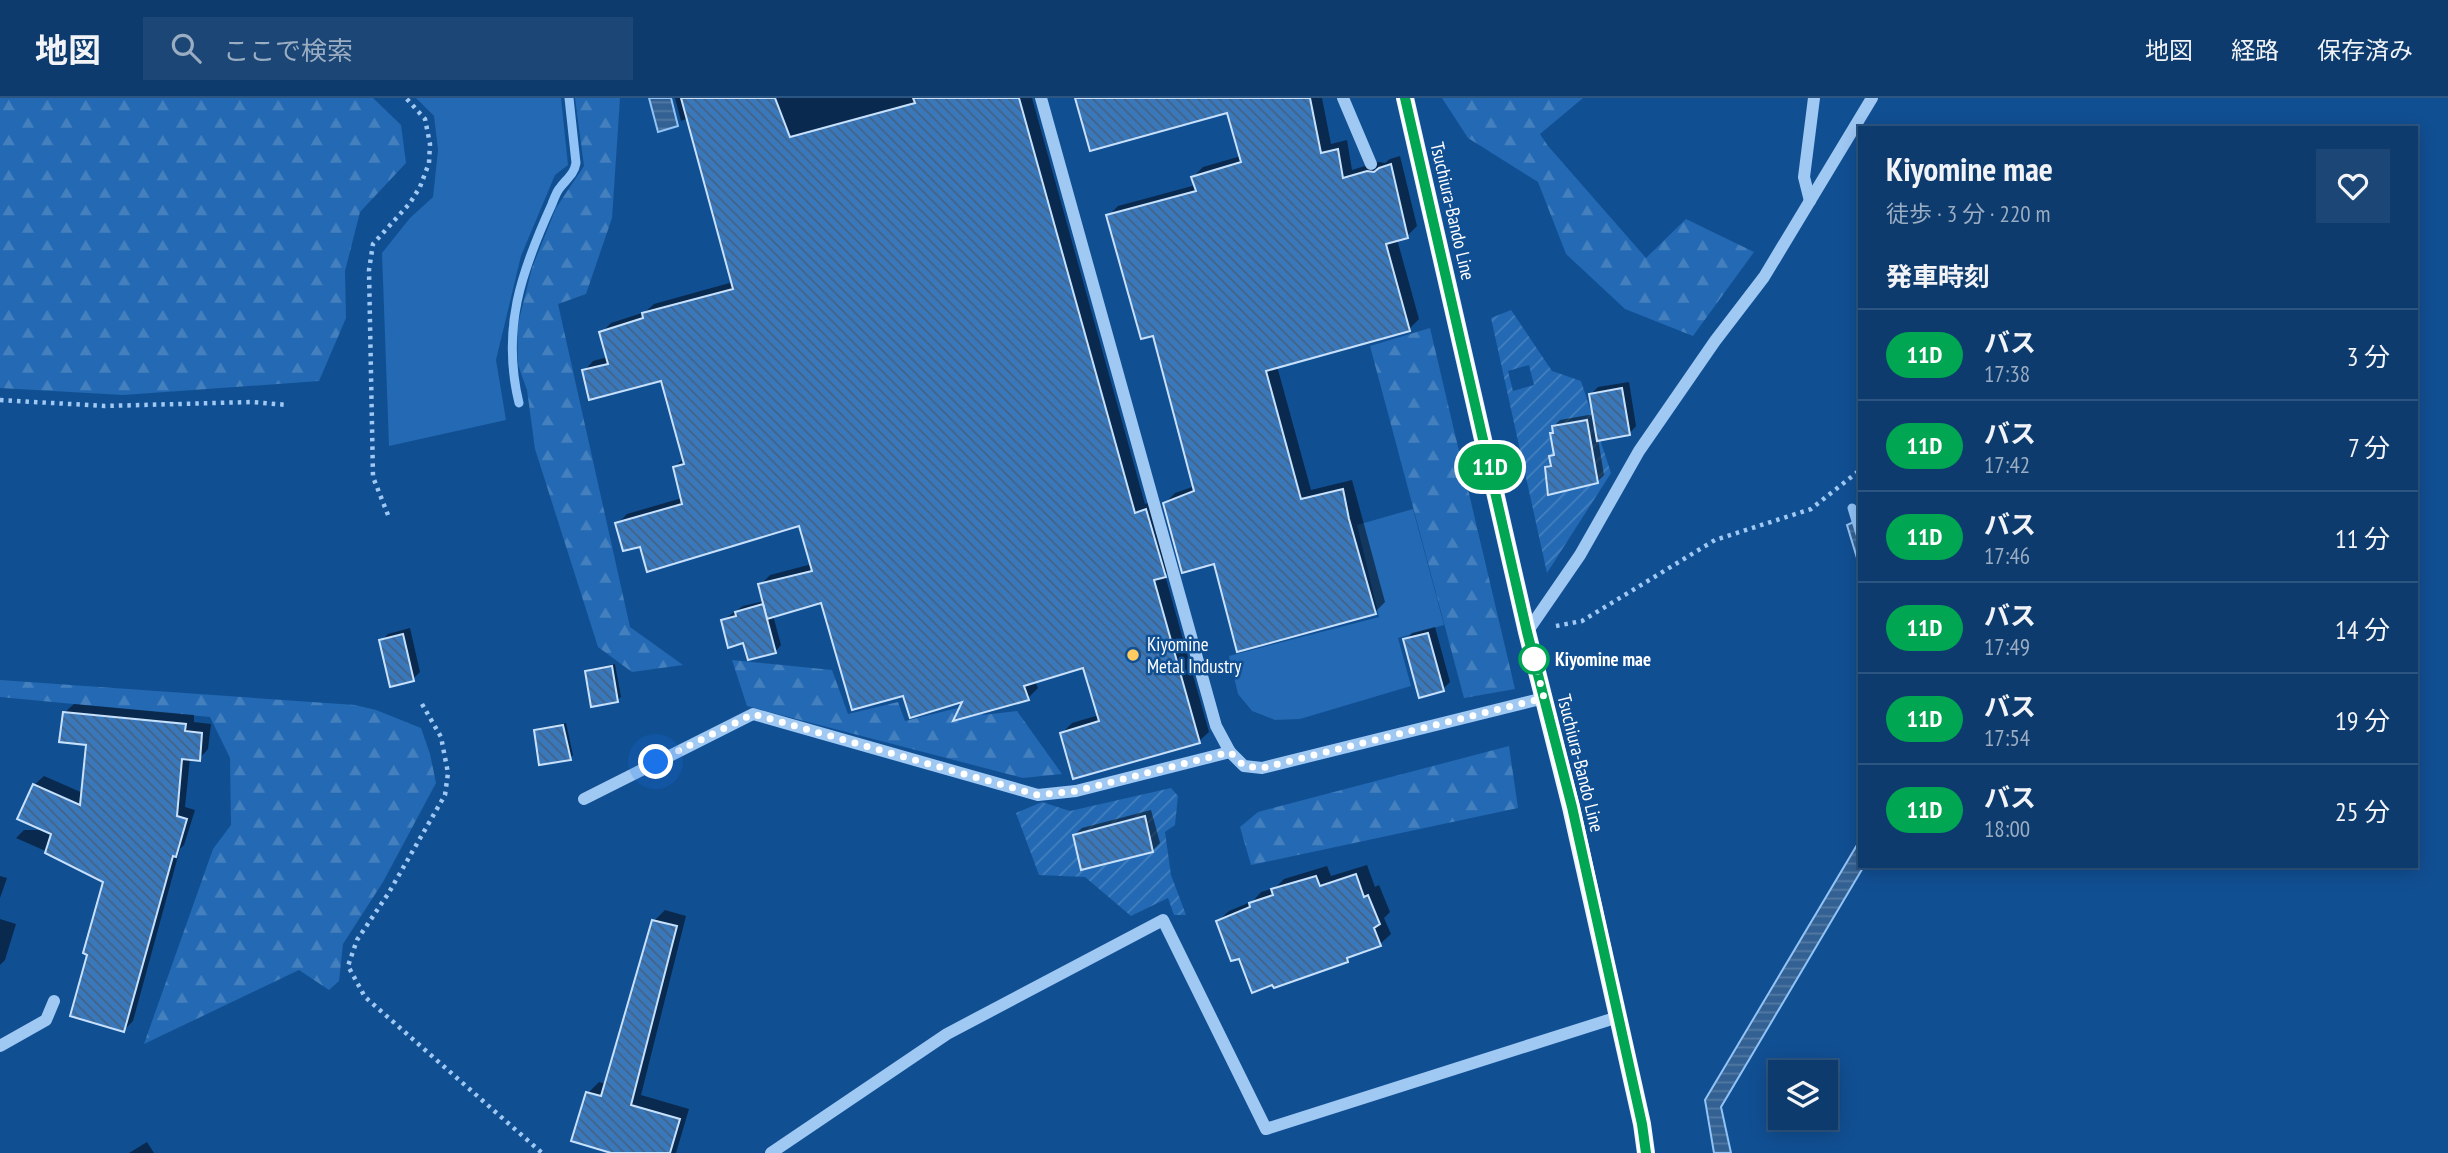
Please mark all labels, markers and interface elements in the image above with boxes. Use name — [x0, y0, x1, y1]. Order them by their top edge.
search box — [143, 17, 633, 80]
text: 地図 — [35, 28, 101, 71]
icon: search — [167, 29, 205, 67]
text: ここで検索 — [223, 34, 353, 67]
text: 地図 — [2145, 35, 2193, 66]
text: 経路 — [2231, 35, 2279, 66]
text: 保存済み — [2317, 35, 2413, 66]
street label: Tsuchiura-Bando Line — [1425, 140, 1481, 282]
text: Kiyomine mae — [1886, 147, 2053, 190]
button: heart — [2316, 149, 2390, 223]
text: 徒歩 · 3 分 · 220 m — [1886, 199, 2050, 228]
text: 発車時刻 — [1886, 260, 1990, 293]
text: バス — [1984, 326, 2036, 359]
text: 11D — [1907, 339, 1942, 370]
text: 3 分 — [2347, 340, 2390, 373]
text: 17:38 — [1984, 359, 2030, 388]
text: バス — [1984, 417, 2036, 450]
text: 11D — [1907, 430, 1942, 461]
text: 7 分 — [2348, 431, 2390, 464]
line badge: 11D — [1450, 444, 1530, 490]
text: 17:42 — [1984, 450, 2030, 479]
text: 11D — [1472, 451, 1508, 482]
text: バス — [1984, 508, 2036, 541]
text: 11D — [1907, 521, 1942, 552]
text: 11 分 — [2335, 522, 2390, 555]
text: 17:46 — [1984, 541, 2030, 570]
text: バス — [1984, 599, 2036, 632]
text: 11D — [1907, 612, 1942, 643]
text: 14 分 — [2335, 613, 2390, 646]
place label: Kiyomine Metal Industry — [1147, 632, 1242, 678]
text: 17:49 — [1984, 632, 2030, 661]
marker: Kiyomine mae — [1519, 644, 1549, 674]
marker: Kiyomine Metal Industry — [1125, 647, 1141, 663]
place label: Kiyomine mae — [1555, 647, 1651, 671]
text: バス — [1984, 690, 2036, 723]
street label: Tsuchiura-Bando Line — [1552, 692, 1610, 834]
text: 11D — [1907, 703, 1942, 734]
text: 19 分 — [2335, 704, 2390, 737]
text: 17:54 — [1984, 723, 2030, 752]
your location — [638, 744, 673, 779]
text: バス — [1984, 781, 2036, 814]
text: 11D — [1907, 794, 1942, 825]
text: 25 分 — [2335, 795, 2390, 828]
text: 18:00 — [1984, 814, 2030, 843]
map controls — [1768, 1060, 1838, 1130]
button: layers — [1768, 1060, 1838, 1130]

